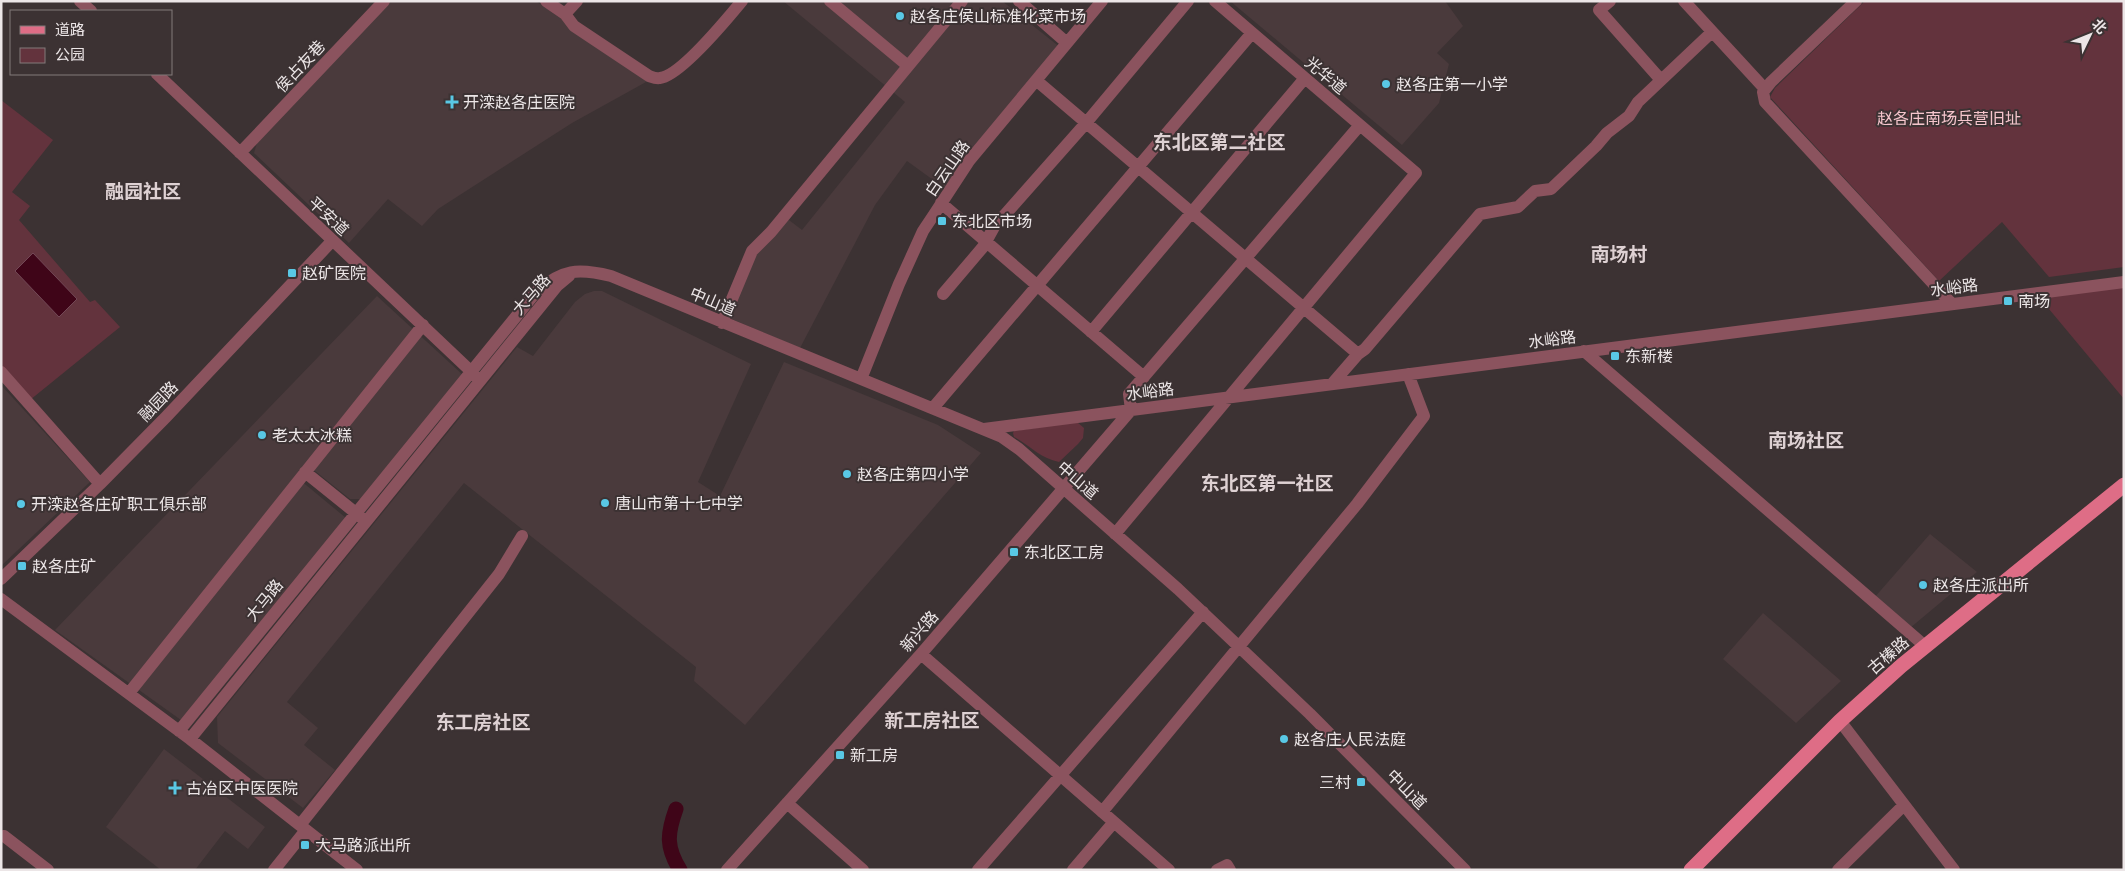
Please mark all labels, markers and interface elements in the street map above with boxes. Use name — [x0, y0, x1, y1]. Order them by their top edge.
place label: 赵各庄侯山标准化菜市场 — [910, 6, 1086, 26]
legend — [10, 10, 172, 75]
marker: 赵各庄侯山标准化菜市场 — [894, 10, 906, 22]
north arrow — [2065, 10, 2115, 60]
text: 北 — [2088, 15, 2111, 37]
text: 道路 — [55, 20, 85, 39]
street label: 侯占友巷 — [271, 36, 329, 96]
text: 公园 — [55, 45, 85, 64]
street label: 光华道 — [1301, 52, 1351, 98]
place label: 赵各庄第一小学 — [1396, 74, 1508, 94]
marker: 赵各庄第一小学 — [1380, 78, 1392, 90]
place label: 开滦赵各庄医院 — [463, 92, 575, 112]
marker: 开滦赵各庄医院 — [445, 95, 459, 109]
park label: 赵各庄南场兵营旧址 — [1877, 108, 2021, 128]
district label: 东北区第二社区 — [1152, 130, 1286, 154]
street label: 白云山路 — [920, 136, 974, 200]
district label: 融园社区 — [105, 179, 181, 203]
street label: 平安道 — [305, 192, 353, 240]
place label: 东北区市场 — [952, 211, 1032, 231]
marker: 东北区市场 — [936, 215, 948, 227]
district label: 南场村 — [1590, 242, 1648, 266]
place label: 赵矿医院 — [302, 263, 366, 283]
marker: 赵矿医院 — [286, 267, 298, 279]
street label: 大马路 — [508, 269, 554, 319]
street label: 水峪路 — [1929, 274, 1979, 300]
street label: 中山道 — [687, 282, 739, 320]
place label: 南场 — [2018, 291, 2050, 311]
marker: 南场 — [2002, 295, 2014, 307]
street label: 水峪路 — [1527, 326, 1577, 352]
place label: 东新楼 — [1625, 346, 1673, 366]
marker: 东新楼 — [1609, 350, 1621, 362]
street label: 融园路 — [134, 377, 182, 425]
street label: 水峪路 — [1125, 378, 1175, 404]
place label: 老太太冰糕 — [272, 425, 352, 445]
district label: 南场社区 — [1768, 428, 1844, 452]
marker: 老太太冰糕 — [256, 429, 268, 441]
street label: 中山道 — [1053, 457, 1103, 503]
place label: 赵各庄第四小学 — [857, 464, 969, 484]
marker: 赵各庄第四小学 — [841, 468, 853, 480]
district label: 东北区第一社区 — [1200, 471, 1334, 495]
place label: 唐山市第十七中学 — [615, 493, 743, 513]
place label: 开滦赵各庄矿职工俱乐部 — [31, 494, 207, 514]
marker: 唐山市第十七中学 — [599, 497, 611, 509]
marker: 开滦赵各庄矿职工俱乐部 — [15, 498, 27, 510]
place label: 东北区工房 — [1024, 542, 1104, 562]
marker: 东北区工房 — [1008, 546, 1020, 558]
place label: 赵各庄矿 — [32, 556, 96, 576]
marker: 赵各庄矿 — [16, 560, 28, 572]
street label: 大马路 — [241, 575, 287, 625]
place label: 赵各庄派出所 — [1933, 575, 2029, 595]
marker: 赵各庄派出所 — [1917, 579, 1929, 591]
street label: 新兴路 — [896, 606, 942, 656]
street label: 古榛路 — [1863, 632, 1913, 678]
district label: 新工房社区 — [884, 708, 980, 732]
district label: 东工房社区 — [435, 710, 531, 734]
place label: 赵各庄人民法庭 — [1294, 729, 1406, 749]
marker: 赵各庄人民法庭 — [1278, 733, 1290, 745]
place label: 新工房 — [850, 745, 898, 765]
marker: 新工房 — [834, 749, 846, 761]
street label: 中山道 — [1383, 765, 1431, 813]
place label: 三村 — [1319, 772, 1351, 792]
marker: 三村 — [1355, 776, 1367, 788]
place label: 古冶区中医医院 — [186, 778, 298, 798]
marker: 古冶区中医医院 — [168, 781, 182, 795]
place label: 大马路派出所 — [315, 835, 411, 855]
marker: 大马路派出所 — [299, 839, 311, 851]

